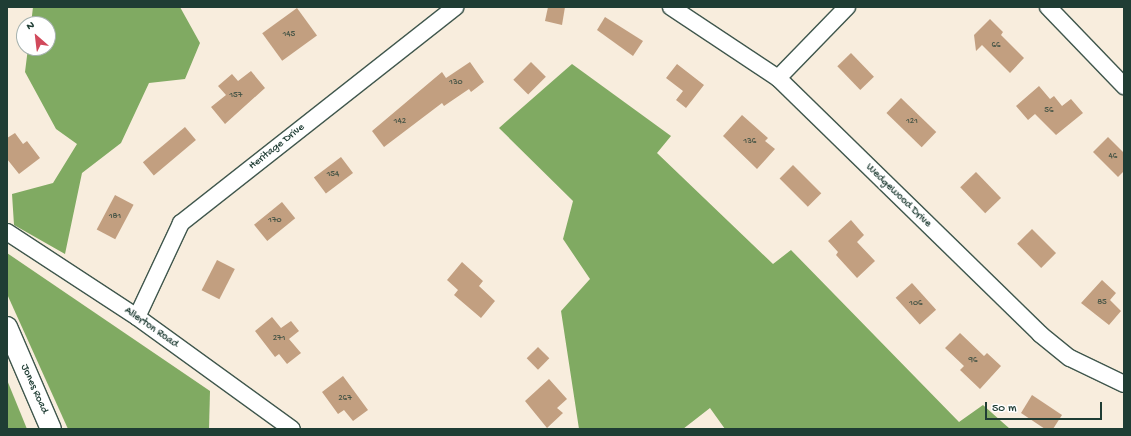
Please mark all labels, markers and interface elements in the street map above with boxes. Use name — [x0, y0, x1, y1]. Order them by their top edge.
north arrow — [16, 16, 56, 56]
text: N — [25, 19, 37, 33]
house number: 145 — [283, 30, 295, 40]
house number: 66 — [991, 41, 1001, 51]
house number: 130 — [449, 78, 463, 88]
house number: 157 — [229, 91, 243, 101]
house number: 56 — [1044, 106, 1054, 116]
house number: 142 — [394, 117, 406, 127]
house number: 121 — [906, 117, 918, 127]
street label: Heritage Drive — [246, 121, 308, 173]
house number: 136 — [744, 137, 756, 147]
house number: 46 — [1109, 152, 1117, 162]
street label: Wedgewood Drive — [862, 161, 934, 231]
house number: 154 — [327, 170, 339, 180]
house number: 181 — [109, 212, 121, 222]
house number: 170 — [268, 216, 282, 226]
house number: 85 — [1097, 298, 1107, 308]
house number: 106 — [909, 299, 923, 309]
street label: Allerton Road — [121, 305, 181, 351]
house number: 271 — [273, 334, 285, 344]
house number: 96 — [968, 356, 978, 366]
street label: Jones Road — [17, 362, 51, 416]
house number: 267 — [338, 394, 352, 404]
scale bar — [987, 394, 1104, 420]
text: 50 m — [992, 402, 1017, 416]

